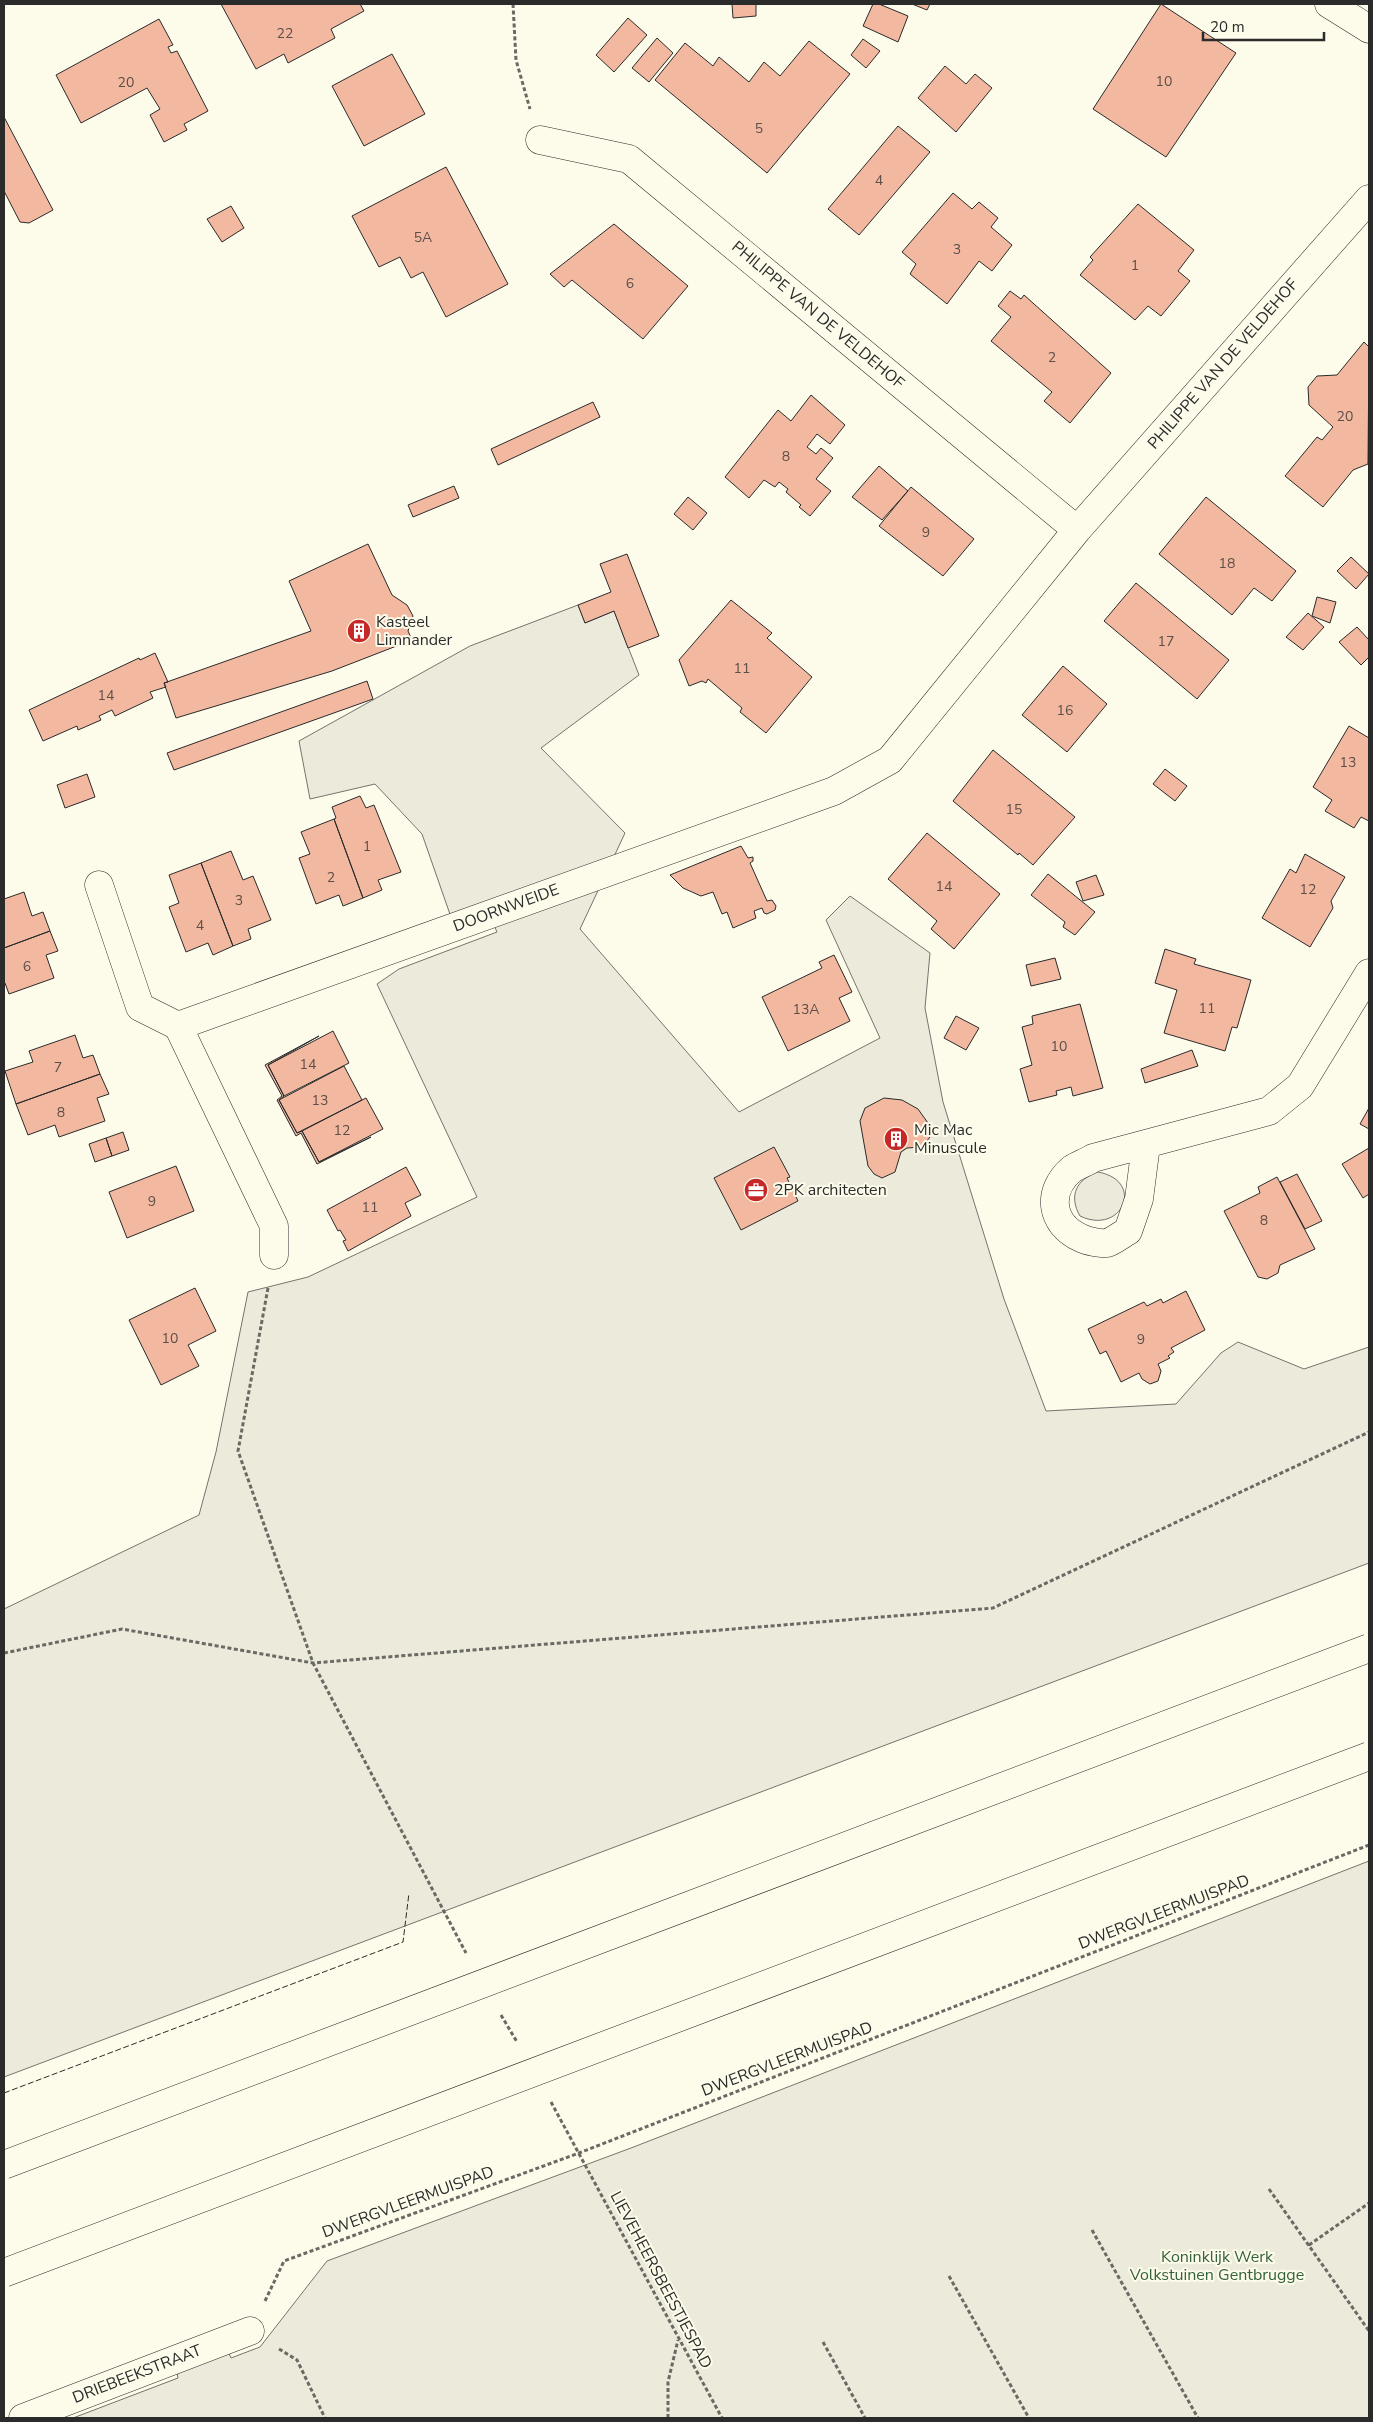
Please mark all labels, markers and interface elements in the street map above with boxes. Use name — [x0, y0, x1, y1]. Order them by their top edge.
scale bar — [1203, 10, 1324, 42]
text: 20 m — [1210, 17, 1245, 37]
house number: 22 — [277, 24, 293, 43]
house number: 10 — [1156, 72, 1172, 91]
house number: 20 — [118, 73, 134, 92]
house number: 5 — [755, 119, 763, 138]
house number: 4 — [875, 171, 883, 190]
house number: 5A — [414, 228, 432, 247]
street label: PHILIPPE VAN DE VELDEHOF — [727, 236, 909, 394]
house number: 3 — [953, 240, 961, 259]
house number: 1 — [1131, 256, 1139, 275]
house number: 6 — [626, 274, 634, 293]
street label: PHILIPPE VAN DE VELDEHOF — [1143, 274, 1303, 454]
house number: 2 — [1048, 348, 1056, 367]
house number: 20 — [1337, 407, 1353, 426]
house number: 8 — [782, 447, 790, 466]
house number: 9 — [922, 523, 930, 542]
house number: 18 — [1219, 554, 1235, 573]
place label: Kasteel Limnander — [376, 611, 453, 651]
building icon: Kasteel Limnander — [346, 618, 372, 644]
house number: 17 — [1158, 632, 1174, 651]
house number: 11 — [734, 659, 750, 678]
house number: 14 — [98, 686, 114, 705]
house number: 16 — [1057, 701, 1073, 720]
house number: 13 — [1340, 753, 1356, 772]
house number: 15 — [1006, 800, 1022, 819]
house number: 1 — [363, 837, 371, 856]
house number: 2 — [327, 868, 335, 887]
house number: 14 — [936, 877, 952, 896]
street label: DOORNWEIDE — [450, 879, 562, 937]
house number: 12 — [1300, 880, 1316, 899]
house number: 3 — [235, 891, 243, 910]
house number: 4 — [196, 916, 204, 935]
house number: 6 — [23, 957, 31, 976]
house number: 11 — [1199, 999, 1215, 1018]
house number: 13A — [792, 1000, 820, 1019]
house number: 10 — [1051, 1037, 1067, 1056]
house number: 14 — [300, 1055, 316, 1074]
house number: 7 — [54, 1058, 62, 1077]
house number: 13 — [312, 1091, 328, 1110]
house number: 8 — [57, 1103, 65, 1122]
place label: Mic Mac Minuscule — [914, 1119, 987, 1159]
house number: 12 — [334, 1121, 350, 1140]
building icon: Mic Mac Minuscule — [883, 1126, 909, 1152]
office icon: 2PK architecten — [743, 1177, 769, 1203]
place label: 2PK architecten — [774, 1179, 887, 1201]
house number: 9 — [148, 1192, 156, 1211]
house number: 11 — [362, 1198, 378, 1217]
house number: 8 — [1260, 1211, 1268, 1230]
house number: 10 — [162, 1329, 178, 1348]
house number: 9 — [1137, 1330, 1145, 1349]
street label: DWERGVLEERMUISPAD — [1075, 1869, 1253, 1955]
street label: DWERGVLEERMUISPAD — [698, 2016, 876, 2102]
street label: DWERGVLEERMUISPAD — [319, 2161, 497, 2243]
street label: LIEVEHEERSBEESTJESPAD — [605, 2187, 717, 2373]
park label: Koninklijk Werk Volkstuinen Gentbrugge — [1129, 2246, 1304, 2286]
street label: DRIEBEEKSTRAAT — [69, 2339, 205, 2409]

